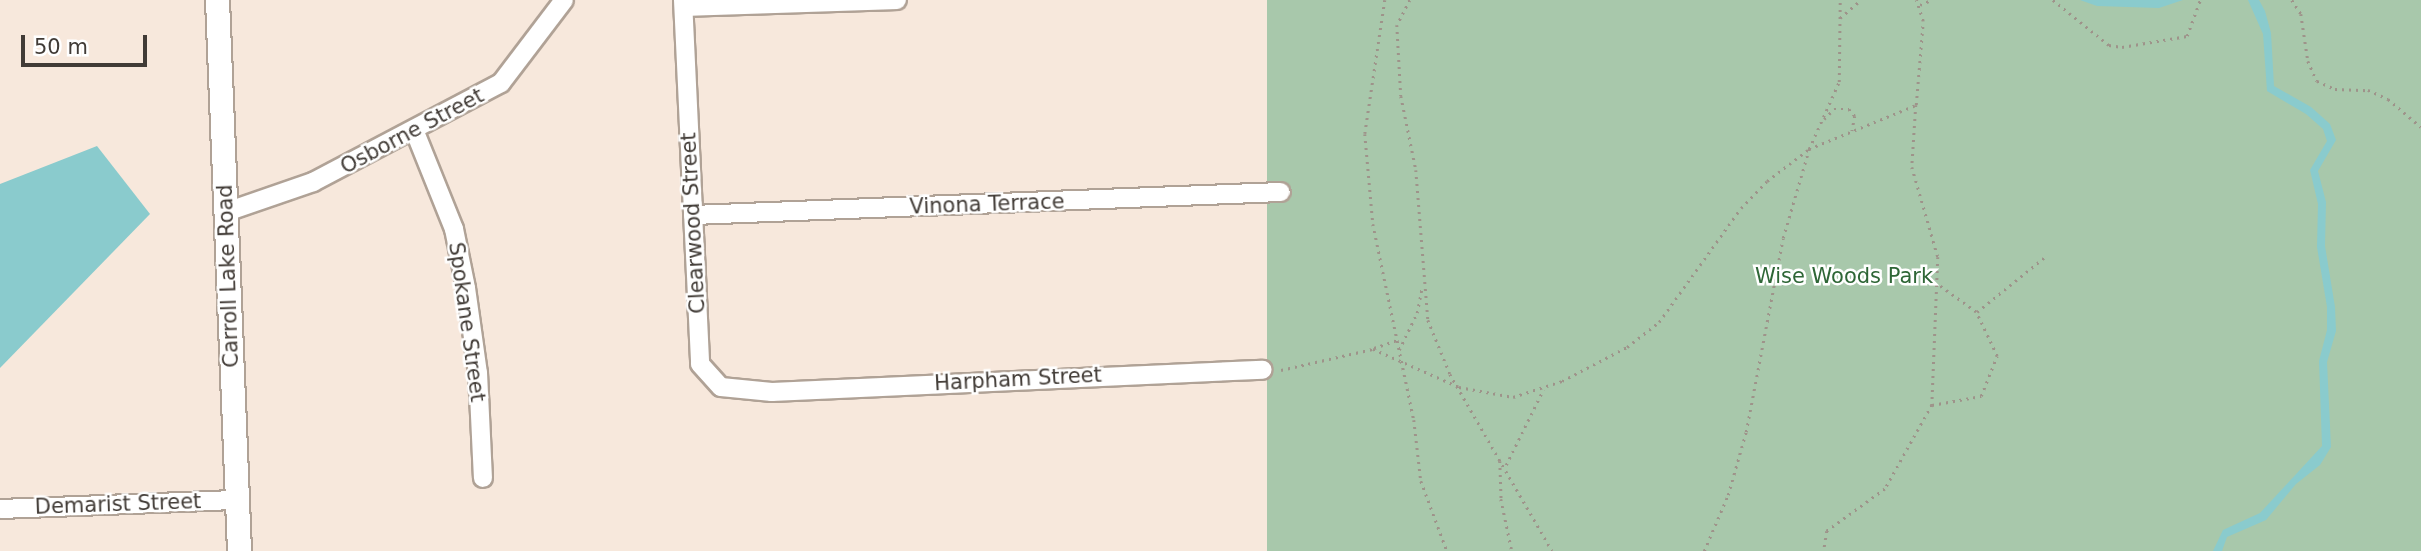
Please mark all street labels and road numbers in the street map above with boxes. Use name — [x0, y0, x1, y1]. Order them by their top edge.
street label: Osborne Street — [336, 83, 488, 179]
street label: Clearwood Street — [676, 132, 710, 314]
street label: Carroll Lake Road — [212, 184, 244, 368]
street label: Vinona Terrace — [909, 189, 1065, 219]
street label: Spokane Street — [443, 241, 491, 403]
street label: Harpham Street — [934, 362, 1102, 396]
street label: Demarist Street — [34, 489, 202, 519]

